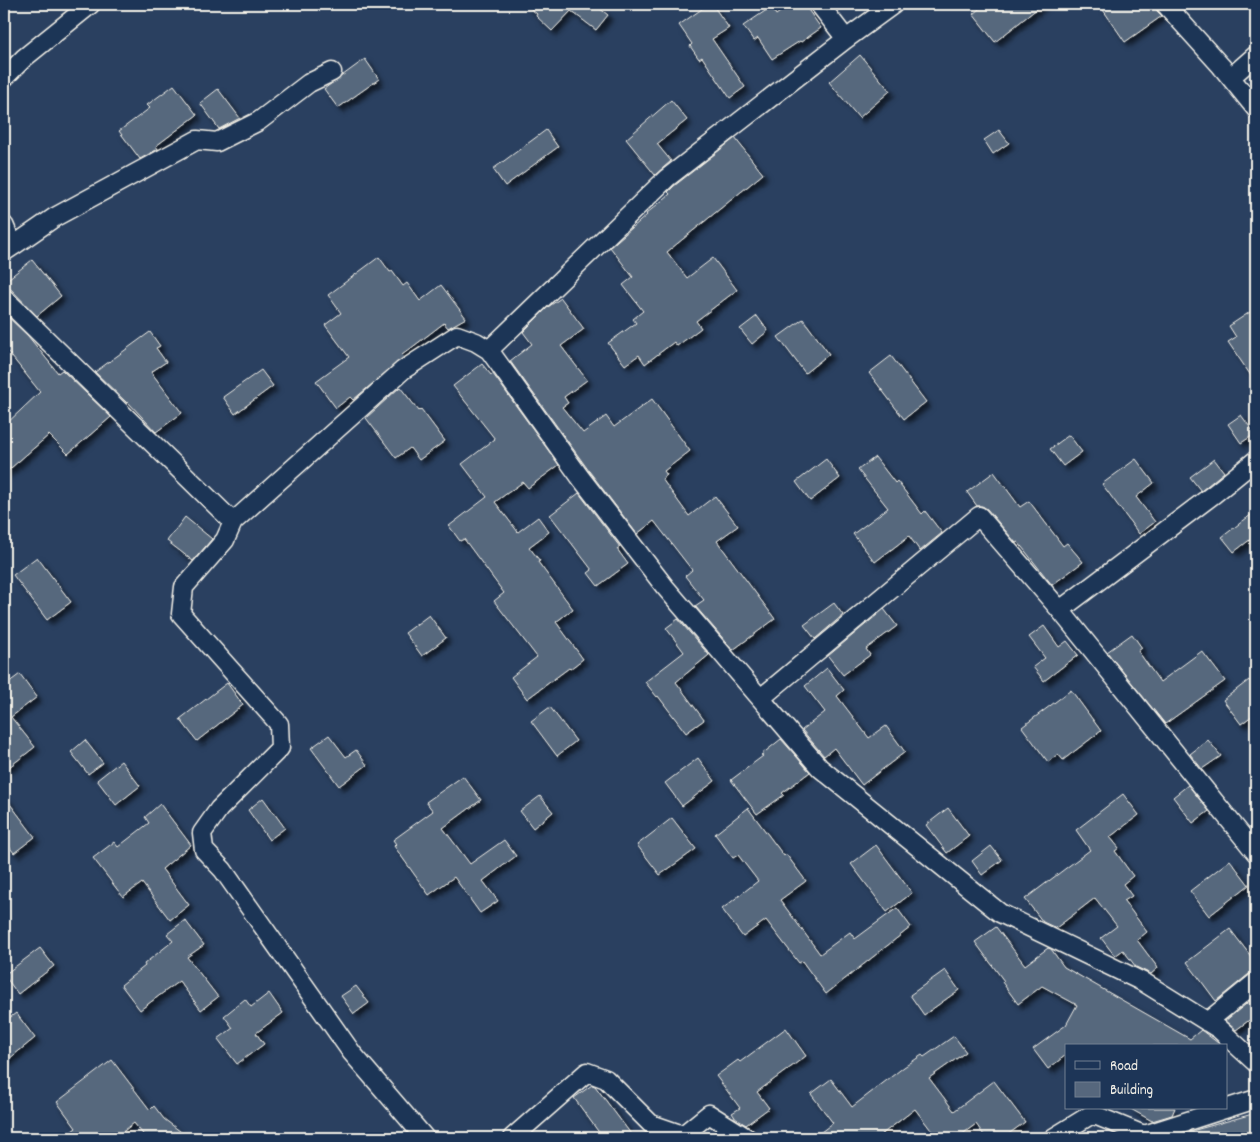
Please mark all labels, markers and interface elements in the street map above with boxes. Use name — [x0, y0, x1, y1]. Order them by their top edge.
legend — [1065, 1044, 1228, 1110]
text: Road — [1110, 1056, 1138, 1078]
text: Building — [1110, 1080, 1153, 1102]

